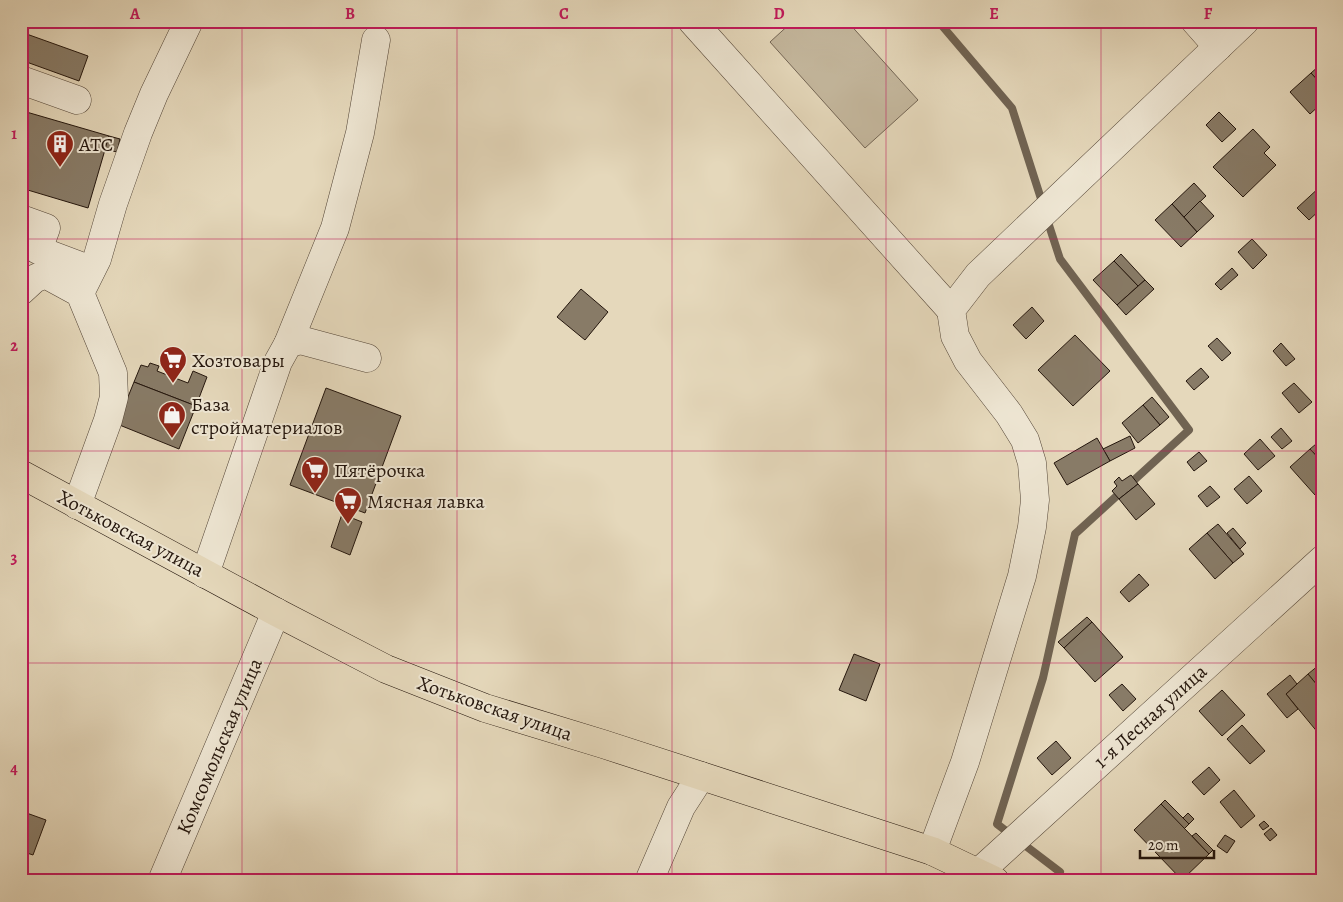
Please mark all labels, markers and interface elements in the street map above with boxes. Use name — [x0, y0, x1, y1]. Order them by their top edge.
text: A — [129, 3, 141, 25]
text: B — [345, 3, 355, 25]
text: C — [559, 3, 569, 25]
text: D — [773, 3, 785, 25]
text: E — [989, 3, 999, 25]
text: F — [1204, 3, 1213, 25]
text: 1 — [11, 123, 17, 145]
building icon: АТС — [45, 129, 75, 168]
place label: АТС — [78, 131, 113, 158]
text: 2 — [10, 335, 18, 357]
supermarket icon: Хозтовары — [158, 345, 188, 384]
place label: Хозтовары — [192, 347, 285, 374]
place label: База стройматериалов — [191, 391, 343, 441]
shop icon: База стройматериалов — [157, 400, 187, 439]
supermarket icon: Пятёрочка — [300, 455, 330, 494]
place label: Пятёрочка — [334, 457, 426, 484]
street label: Хотьковская улица — [53, 483, 209, 584]
supermarket icon: Мясная лавка — [333, 486, 363, 525]
place label: Мясная лавка — [367, 488, 485, 515]
text: 3 — [11, 547, 18, 569]
street label: Комсомольская улица — [170, 653, 269, 838]
street label: 1-я Лесная улица — [1088, 658, 1213, 774]
street label: Хотьковская улица — [414, 669, 577, 748]
text: 4 — [10, 758, 18, 780]
scale bar — [1140, 827, 1214, 859]
text: 20 m — [1148, 835, 1179, 855]

